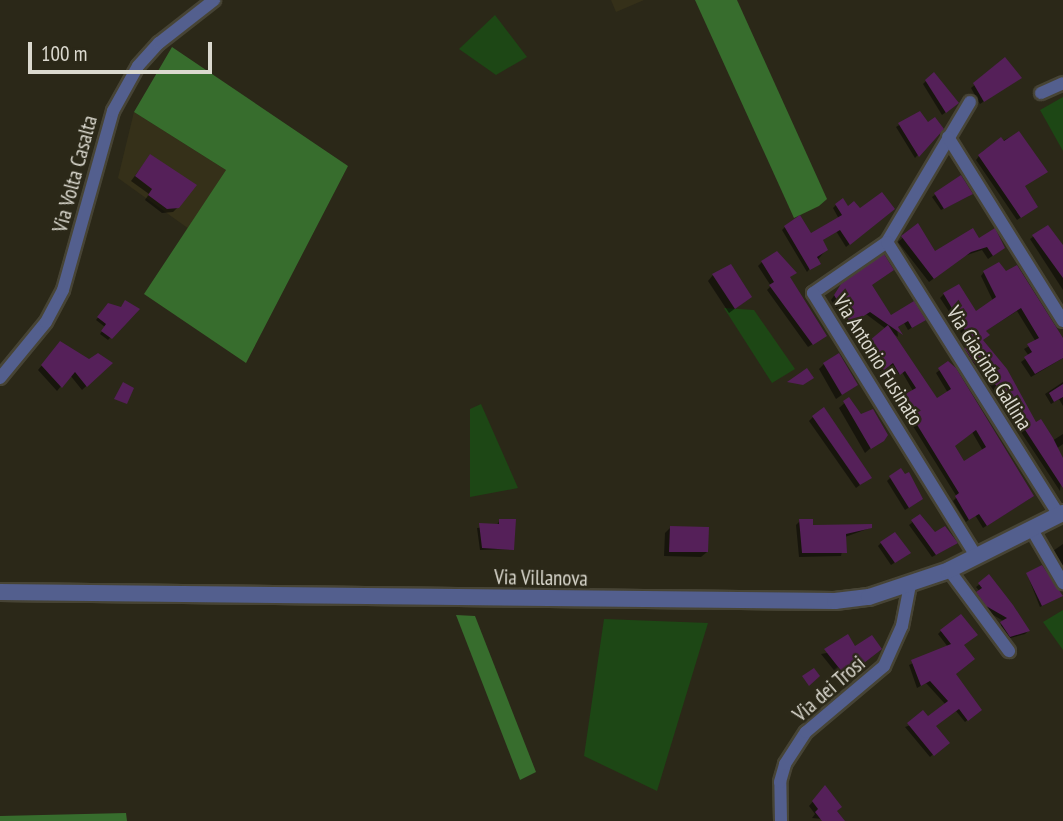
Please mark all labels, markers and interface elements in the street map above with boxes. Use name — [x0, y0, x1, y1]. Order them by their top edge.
scale bar — [32, 28, 215, 72]
text: 100 m — [41, 40, 87, 67]
street label: Via Volta Casalta — [47, 112, 103, 236]
street label: Via Antonio Fusinato — [828, 290, 928, 430]
street label: Via Giacinto Gallina — [941, 301, 1037, 435]
street label: Via Villanova — [494, 565, 588, 591]
street label: Via dei Trosi — [788, 651, 870, 727]

